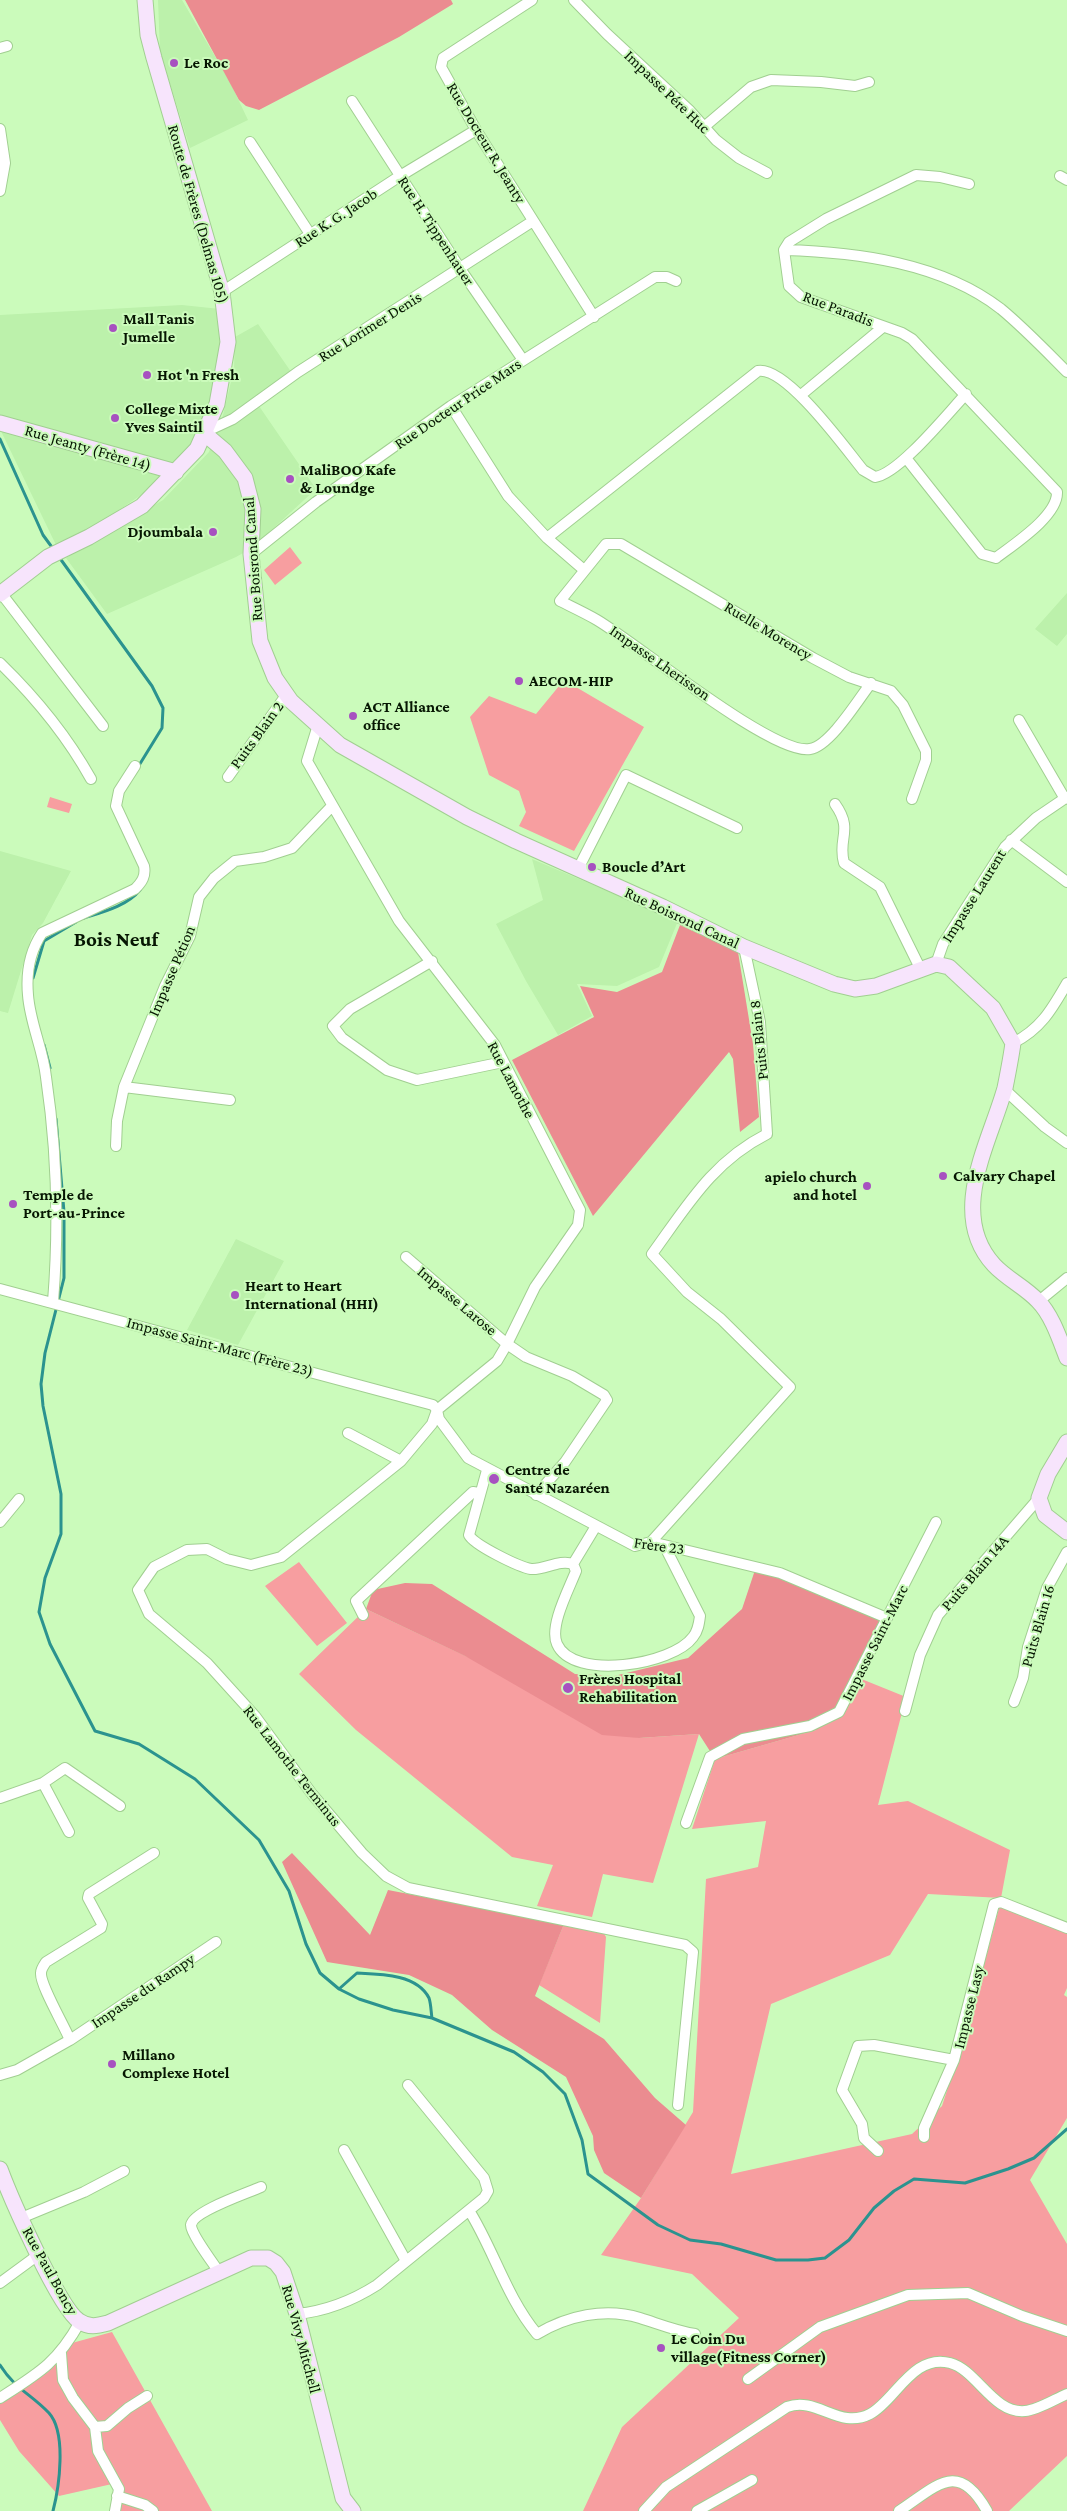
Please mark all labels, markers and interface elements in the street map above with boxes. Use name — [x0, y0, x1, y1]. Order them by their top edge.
street label: Impasse Pére Huc — [620, 46, 714, 138]
place label: Le Roc — [184, 53, 228, 73]
marker: Le Roc — [168, 57, 180, 69]
street label: Rue Docteur R. Jeanty — [442, 79, 530, 207]
street label: Route de Frères (Delmas 105) — [163, 122, 233, 306]
street label: Rue H. Tippenhauer — [393, 173, 479, 289]
street label: Rue K. G. Jacob — [291, 184, 381, 252]
street label: Rue Paradis — [800, 287, 876, 331]
street label: Rue Lorimer Denis — [315, 288, 425, 366]
place label: Mall Tanis Jumelle — [123, 309, 194, 347]
marker: Mall Tanis Jumelle — [107, 322, 119, 334]
street label: Rue Docteur Price Mars — [391, 354, 525, 454]
place label: Hot 'n Fresh — [157, 365, 239, 385]
marker: Hot 'n Fresh — [141, 369, 153, 381]
place label: College Mixte Yves Saintil — [125, 399, 218, 437]
marker: College Mixte Yves Saintil — [109, 412, 121, 424]
street label: Rue Jeanty (Frère 14) — [22, 421, 154, 475]
place label: MaliBOO Kafe & Loundge — [300, 460, 396, 498]
marker: MaliBOO Kafe & Loundge — [284, 473, 296, 485]
street label: Rue Boisrond Canal — [239, 496, 267, 622]
place label: Djoumbala — [128, 522, 203, 542]
marker: Djoumbala — [207, 526, 219, 538]
street label: Ruelle Morency — [721, 597, 815, 665]
street label: Impasse Lherisson — [606, 621, 714, 705]
place label: AECOM-HIP — [529, 671, 613, 691]
marker: AECOM-HIP — [513, 675, 525, 687]
street label: Puits Blain 2 — [226, 697, 288, 773]
place label: ACT Alliance office — [363, 697, 450, 735]
marker: ACT Alliance office — [347, 710, 359, 722]
street label: Impasse Laurent — [938, 846, 1010, 946]
place label: Boucle d’Art — [602, 857, 686, 877]
marker: Boucle d’Art — [586, 861, 598, 873]
street label: Rue Boisrond Canal — [621, 883, 743, 953]
street label: Impasse Pétion — [144, 923, 200, 1019]
district label: Bois Neuf — [74, 927, 158, 953]
street label: Puits Blain 8 — [745, 999, 773, 1081]
street label: Rue Lamothe — [483, 1038, 539, 1122]
place label: Calvary Chapel — [953, 1166, 1055, 1186]
place label: apielo church and hotel — [765, 1167, 857, 1205]
marker: Calvary Chapel — [937, 1170, 949, 1182]
marker: apielo church and hotel — [861, 1180, 873, 1192]
place label: Temple de Port-au-Prince — [23, 1185, 125, 1223]
marker: Temple de Port-au-Prince — [7, 1198, 19, 1210]
street label: Impasse Larose — [413, 1262, 501, 1340]
place label: Heart to Heart International (HHI) — [245, 1276, 379, 1314]
marker: Heart to Heart International (HHI) — [229, 1289, 241, 1301]
street label: Impasse Saint-Marc (Frère 23) — [125, 1313, 315, 1381]
place label: Centre de Santé Nazaréen — [505, 1460, 610, 1498]
marker: Centre de Santé Nazaréen — [487, 1472, 501, 1486]
street label: Puits Blain 14A — [937, 1531, 1013, 1615]
street label: Frère 23 — [633, 1533, 685, 1559]
street label: Impasse Saint-Marc — [838, 1582, 912, 1704]
street label: Puits Blain 16 — [1017, 1583, 1059, 1669]
place label: Frères Hospital Rehabilitation — [579, 1669, 681, 1707]
marker: Frères Hospital Rehabilitation — [561, 1681, 575, 1695]
street label: Rue Lamothe Terminus — [239, 1702, 345, 1830]
street label: Impasse du Rampy — [88, 1949, 198, 2033]
street label: Impasse Lasy — [949, 1963, 989, 2051]
place label: Millano Complexe Hotel — [122, 2045, 229, 2083]
marker: Millano Complexe Hotel — [106, 2058, 118, 2070]
street label: Rue Paul Boncy — [18, 2224, 82, 2318]
street label: Rue Vivy Mitchell — [277, 2283, 325, 2395]
place label: Le Coin Du village(Fitness Corner) — [671, 2329, 827, 2367]
marker: Le Coin Du village(Fitness Corner) — [655, 2342, 667, 2354]

